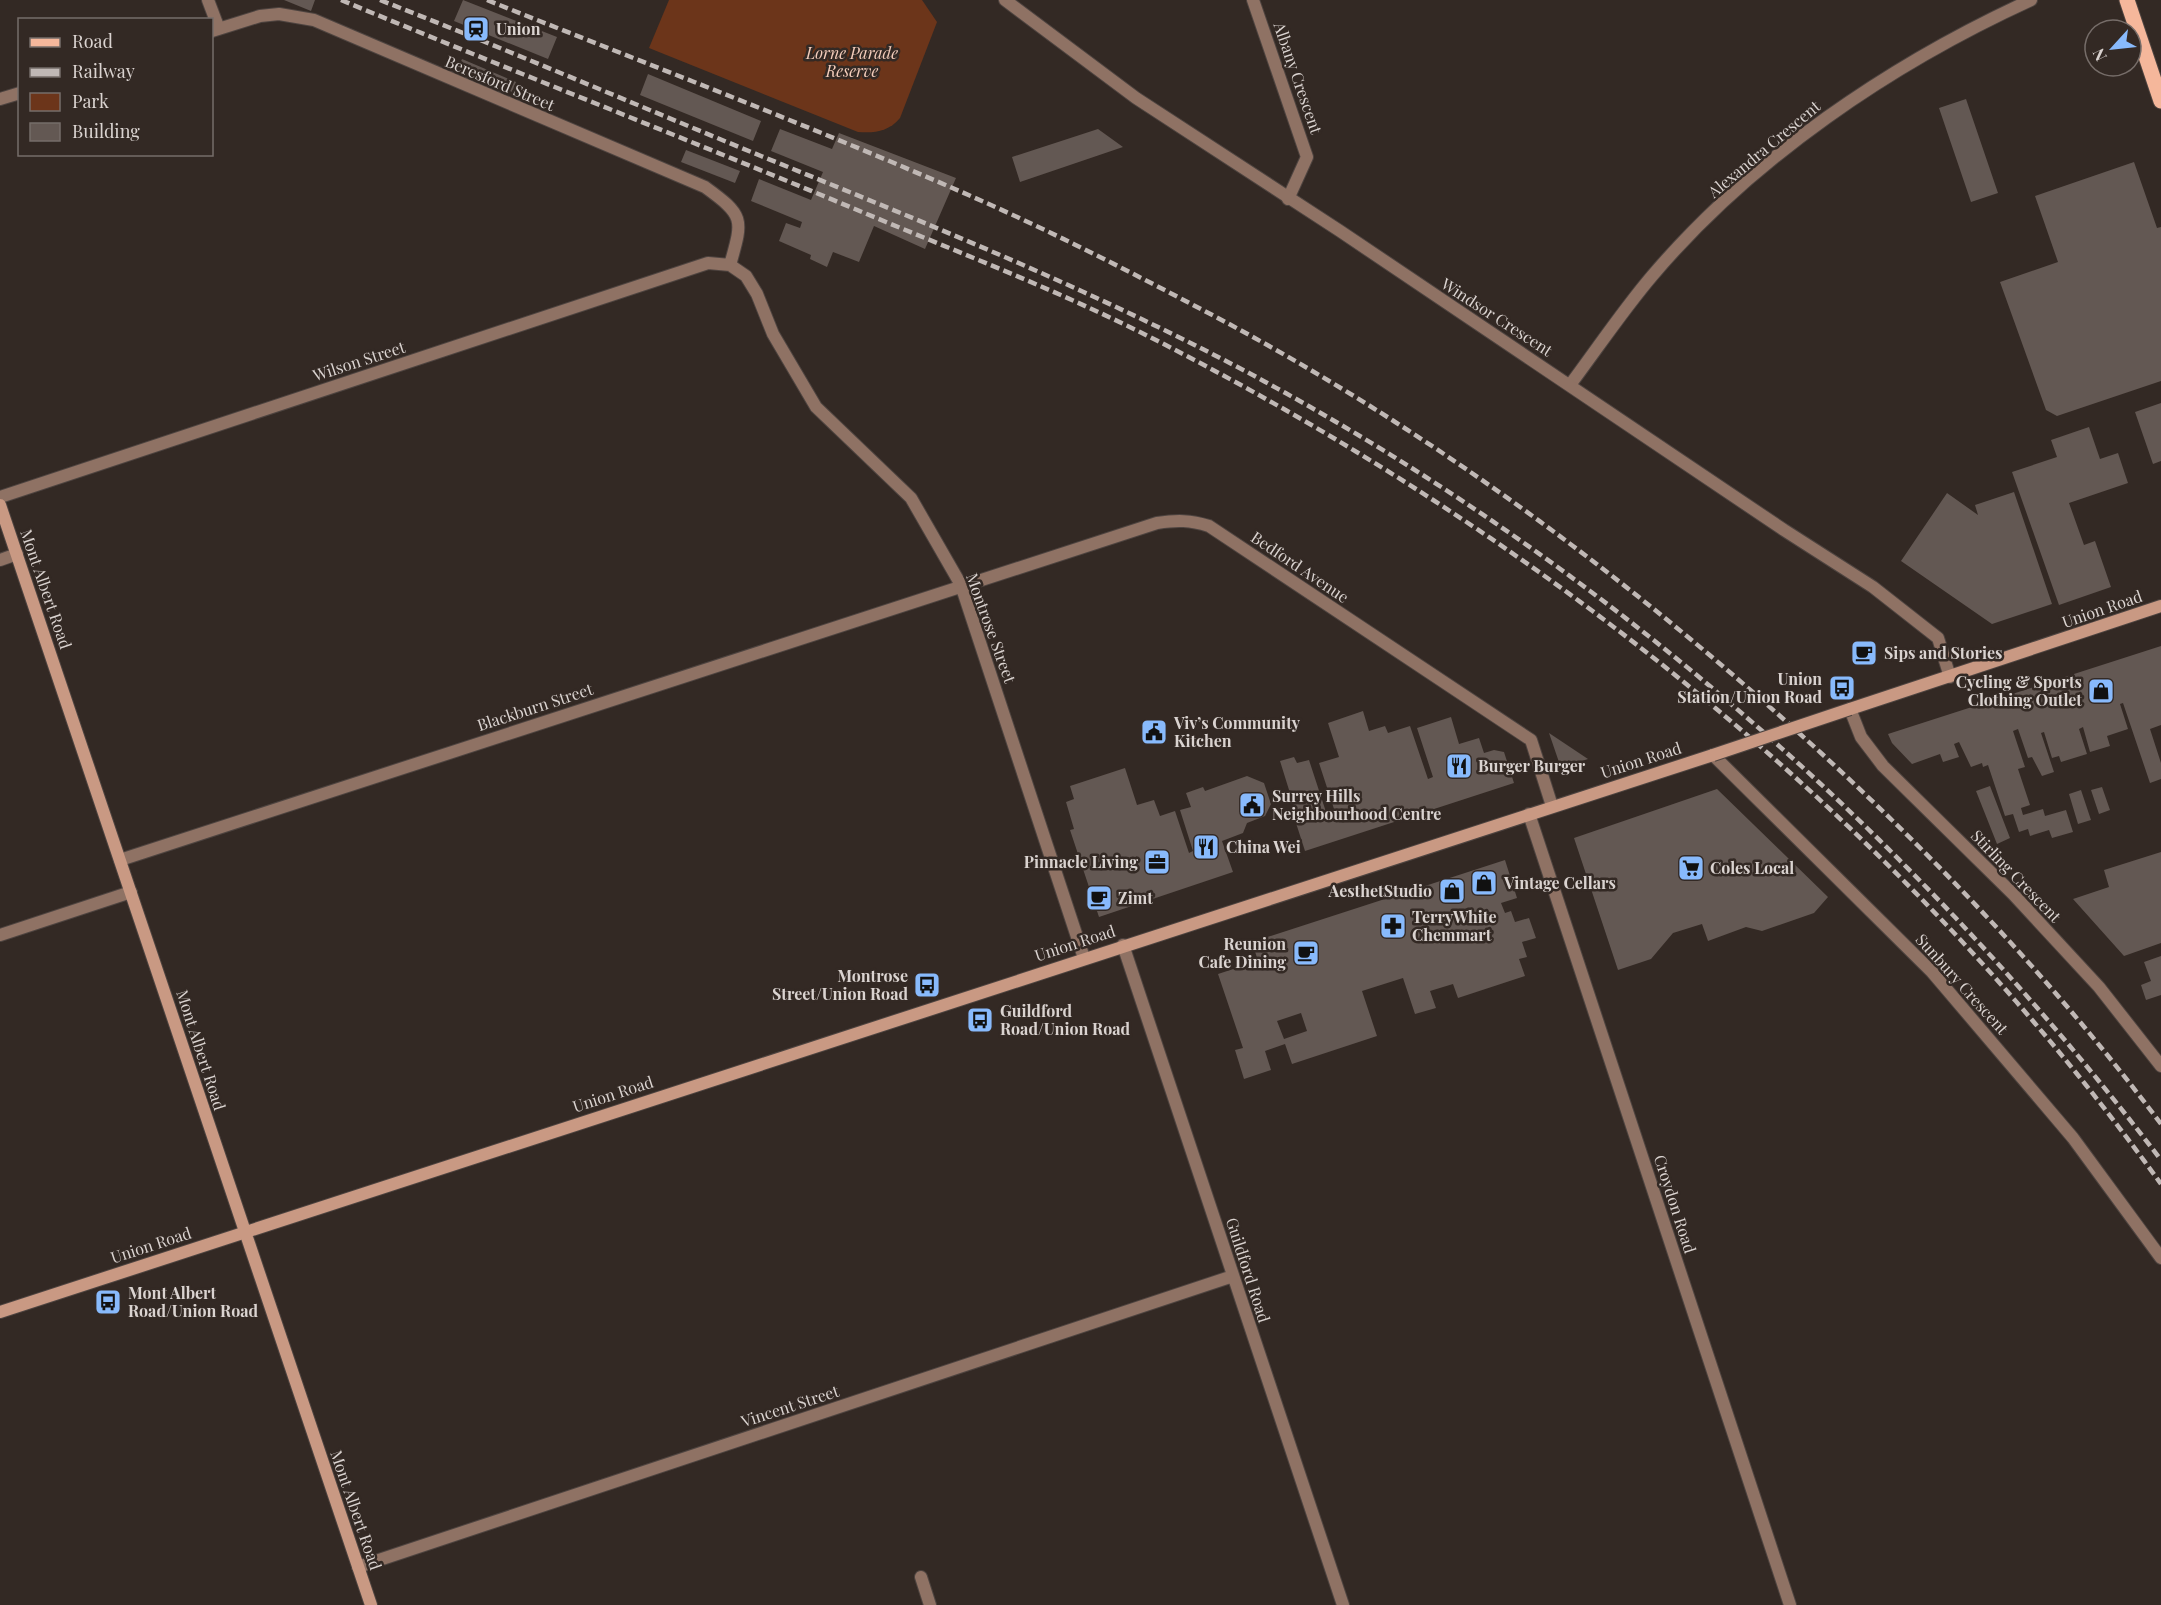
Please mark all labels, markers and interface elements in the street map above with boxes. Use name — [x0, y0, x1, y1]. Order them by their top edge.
station icon: Union — [461, 14, 491, 44]
legend — [18, 18, 213, 156]
place label: Union — [496, 18, 541, 39]
street label: Albany Crescent — [1269, 18, 1328, 137]
north arrow — [2083, 18, 2143, 78]
text: Road — [72, 29, 113, 53]
park label: Lorne Parade Reserve — [805, 42, 898, 81]
text: N — [2087, 45, 2111, 65]
street label: Beresford Street — [442, 50, 558, 115]
text: Railway — [72, 59, 135, 83]
text: Park — [72, 89, 109, 113]
street label: Alexandra Crescent — [1702, 95, 1825, 202]
text: Building — [72, 119, 140, 143]
street label: Windsor Crescent — [1437, 272, 1557, 361]
street label: Wilson Street — [309, 336, 408, 386]
street label: Mont Albert Road — [16, 526, 77, 652]
street label: Bedford Avenue — [1247, 526, 1353, 607]
street label: Montrose Street — [962, 570, 1021, 686]
street label: Union Road — [2059, 585, 2145, 632]
cafe icon: Sips and Stories — [1849, 638, 1879, 668]
place label: Sips and Stories — [1884, 642, 2002, 663]
place label: Union Station/Union Road — [1677, 668, 1822, 707]
place label: Cycling & Sports Clothing Outlet — [1956, 671, 2082, 710]
bus stop icon: Union Station/Union Road — [1827, 673, 1857, 703]
shop icon: Cycling & Sports Clothing Outlet — [2086, 676, 2116, 706]
street label: Blackburn Street — [474, 678, 596, 735]
place label: Viv’s Community Kitchen — [1173, 712, 1301, 751]
public building icon: Viv’s Community Kitchen — [1139, 717, 1169, 747]
street label: Union Road — [1598, 737, 1684, 782]
restaurant icon: Burger Burger — [1444, 751, 1474, 781]
place label: Burger Burger — [1478, 755, 1586, 776]
place label: Surrey Hills Neighbourhood Centre — [1272, 785, 1441, 824]
public building icon: Surrey Hills Neighbourhood Centre — [1237, 790, 1267, 820]
street label: Stirling Crescent — [1967, 825, 2066, 927]
restaurant icon: China Wei — [1191, 832, 1221, 862]
place label: China Wei — [1226, 836, 1301, 857]
office icon: Pinnacle Living — [1142, 847, 1172, 877]
place label: Pinnacle Living — [1024, 851, 1138, 872]
supermarket icon: Coles Local — [1676, 853, 1706, 883]
place label: Coles Local — [1710, 857, 1794, 878]
shop icon: Vintage Cellars — [1469, 868, 1499, 898]
place label: Vintage Cellars — [1503, 872, 1616, 893]
shop icon: AesthetStudio — [1437, 876, 1467, 906]
place label: AesthetStudio — [1327, 880, 1432, 901]
cafe icon: Zimt — [1084, 883, 1114, 913]
place label: Zimt — [1118, 887, 1153, 908]
place label: TerryWhite Chemmart — [1412, 906, 1496, 945]
pharmacy icon: TerryWhite Chemmart — [1378, 911, 1408, 941]
street label: Union Road — [1032, 920, 1118, 965]
street label: Sunbury Crescent — [1912, 929, 2013, 1039]
place label: Reunion Cafe Dining — [1198, 933, 1286, 972]
cafe icon: Reunion Cafe Dining — [1291, 938, 1321, 968]
place label: Montrose Street/Union Road — [772, 965, 908, 1004]
bus stop icon: Montrose Street/Union Road — [912, 970, 942, 1000]
street label: Mont Albert Road — [172, 987, 231, 1113]
place label: Guildford Road/Union Road — [1000, 1000, 1130, 1039]
bus stop icon: Guildford Road/Union Road — [965, 1005, 995, 1035]
street label: Union Road — [570, 1071, 656, 1116]
street label: Croydon Road — [1650, 1152, 1701, 1256]
street label: Guildford Road — [1222, 1215, 1275, 1325]
street label: Union Road — [108, 1222, 194, 1267]
place label: Mont Albert Road/Union Road — [128, 1282, 258, 1321]
bus stop icon: Mont Albert Road/Union Road — [93, 1287, 123, 1317]
street label: Vincent Street — [737, 1380, 842, 1432]
street label: Mont Albert Road — [326, 1447, 387, 1573]

